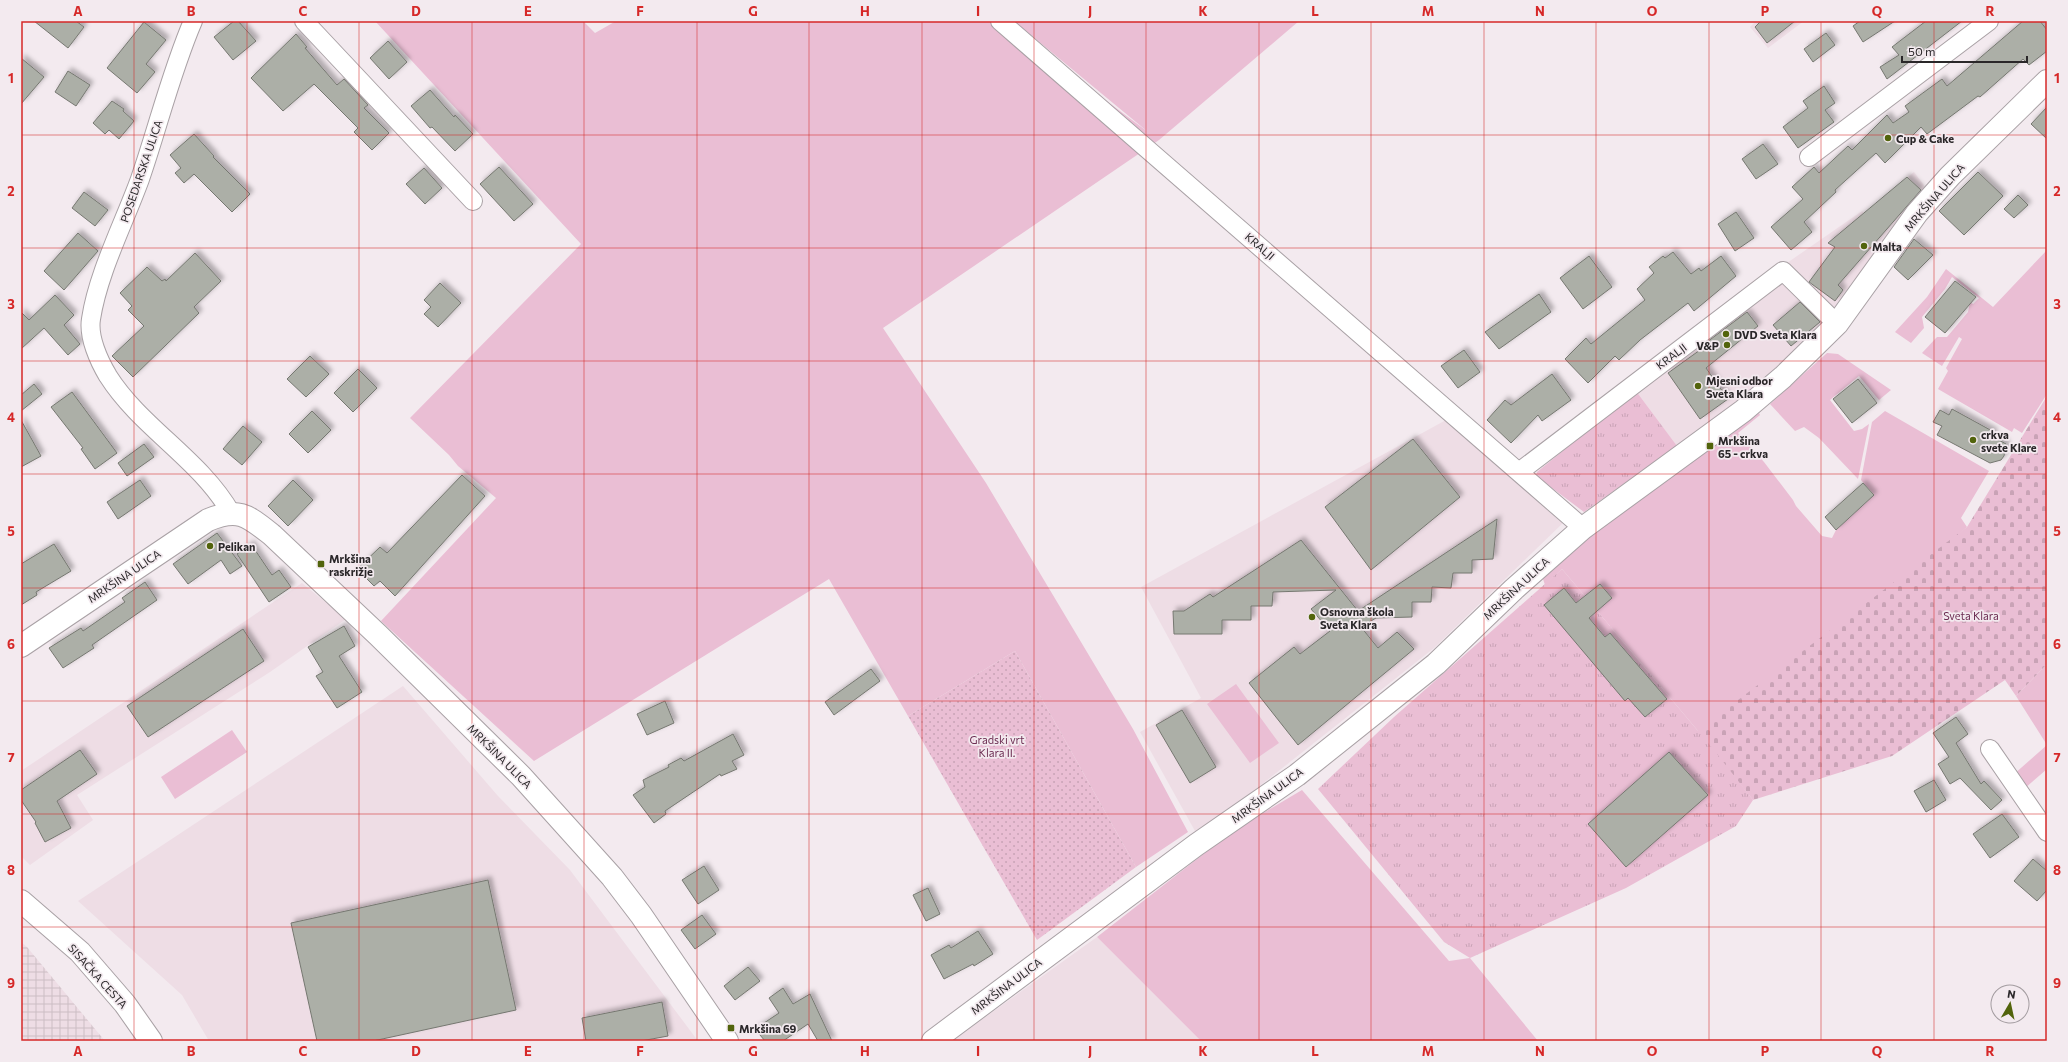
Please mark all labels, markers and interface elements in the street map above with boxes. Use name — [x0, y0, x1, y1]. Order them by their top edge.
text: A — [73, 3, 83, 19]
text: B — [187, 3, 196, 19]
text: C — [299, 3, 308, 19]
text: D — [411, 3, 421, 19]
text: E — [524, 3, 532, 19]
text: F — [636, 3, 644, 19]
text: G — [748, 3, 758, 19]
text: H — [860, 3, 870, 19]
text: I — [976, 3, 980, 19]
text: J — [1088, 3, 1092, 19]
text: K — [1198, 3, 1208, 19]
text: L — [1311, 3, 1319, 19]
text: M — [1422, 3, 1434, 19]
text: N — [1535, 3, 1545, 19]
text: O — [1647, 3, 1658, 19]
text: P — [1761, 3, 1770, 19]
text: Q — [1872, 3, 1883, 19]
text: R — [1986, 3, 1995, 19]
scale bar — [1902, 38, 2027, 64]
text: 50 m — [1908, 44, 1936, 58]
text: 1 — [8, 70, 14, 86]
text: 1 — [2054, 70, 2060, 86]
street label: POSEDARSKA ULICA — [117, 118, 165, 224]
place label: Cup & Cake — [1896, 132, 1954, 145]
marker: Cup & Cake — [1883, 133, 1893, 143]
street label: MRKŠINA ULICA — [1900, 160, 1967, 233]
text: 2 — [7, 183, 15, 199]
text: 2 — [2053, 183, 2061, 199]
street label: KRALJI — [1242, 230, 1277, 263]
place label: Malta — [1872, 240, 1902, 253]
marker: Malta — [1859, 241, 1869, 251]
text: 3 — [7, 296, 15, 312]
text: 3 — [2053, 296, 2061, 312]
place label: DVD Sveta Klara — [1734, 328, 1817, 341]
marker: DVD Sveta Klara — [1721, 329, 1731, 339]
place label: V&P — [1696, 339, 1719, 352]
street label: KRALJI — [1653, 340, 1689, 372]
marker: V&P — [1722, 340, 1732, 350]
place label: Mjesni odbor Sveta Klara — [1706, 374, 1773, 400]
marker: Mjesni odbor Sveta Klara — [1693, 381, 1703, 391]
text: 4 — [7, 409, 15, 425]
text: 4 — [2053, 409, 2061, 425]
place label: crkva svete Klare — [1981, 428, 2037, 454]
place label: Mrkšina 65 - crkva — [1718, 434, 1768, 460]
marker: crkva svete Klare — [1968, 435, 1978, 445]
marker: Mrkšina 65 - crkva — [1705, 441, 1715, 451]
text: 5 — [7, 523, 15, 539]
text: 5 — [2053, 523, 2061, 539]
place label: Pelikan — [218, 540, 255, 553]
marker: Pelikan — [205, 541, 215, 551]
street label: MRKŠINA ULICA — [84, 546, 163, 605]
place label: Mrkšina raskrižje — [329, 552, 373, 578]
street label: MRKŠINA ULICA — [1480, 553, 1552, 622]
marker: Mrkšina raskrižje — [316, 559, 326, 569]
place label: Osnovna škola Sveta Klara — [1320, 605, 1394, 631]
park label: Sveta Klara — [1943, 609, 1999, 622]
marker: Osnovna škola Sveta Klara — [1307, 612, 1317, 622]
text: 6 — [7, 636, 15, 652]
text: 6 — [2053, 636, 2061, 652]
street label: MRKŠINA ULICA — [465, 721, 536, 791]
park label: Gradski vrt Klara II. — [970, 733, 1025, 759]
text: 7 — [7, 749, 15, 765]
text: 7 — [2053, 749, 2061, 765]
street label: MRKŠINA ULICA — [1228, 764, 1306, 825]
text: 8 — [7, 862, 15, 878]
text: 8 — [2053, 862, 2061, 878]
street label: SISAČKA CESTA — [66, 941, 131, 1011]
street label: MRKŠINA ULICA — [967, 954, 1044, 1017]
text: 9 — [7, 975, 15, 991]
text: 9 — [2053, 975, 2061, 991]
north arrow — [1990, 984, 2030, 1024]
text: N — [2007, 987, 2017, 1001]
place label: Mrkšina 69 — [739, 1022, 797, 1035]
marker: Mrkšina 69 — [726, 1023, 736, 1033]
text: A — [73, 1043, 83, 1059]
text: B — [187, 1043, 196, 1059]
text: C — [299, 1043, 308, 1059]
text: D — [411, 1043, 421, 1059]
text: E — [524, 1043, 532, 1059]
text: F — [636, 1043, 644, 1059]
text: G — [748, 1043, 758, 1059]
text: H — [860, 1043, 870, 1059]
text: I — [976, 1043, 980, 1059]
text: J — [1088, 1043, 1092, 1059]
text: K — [1198, 1043, 1208, 1059]
text: L — [1311, 1043, 1319, 1059]
text: M — [1422, 1043, 1434, 1059]
text: N — [1535, 1043, 1545, 1059]
text: O — [1647, 1043, 1658, 1059]
text: P — [1761, 1043, 1770, 1059]
text: Q — [1872, 1043, 1883, 1059]
text: R — [1986, 1043, 1995, 1059]

